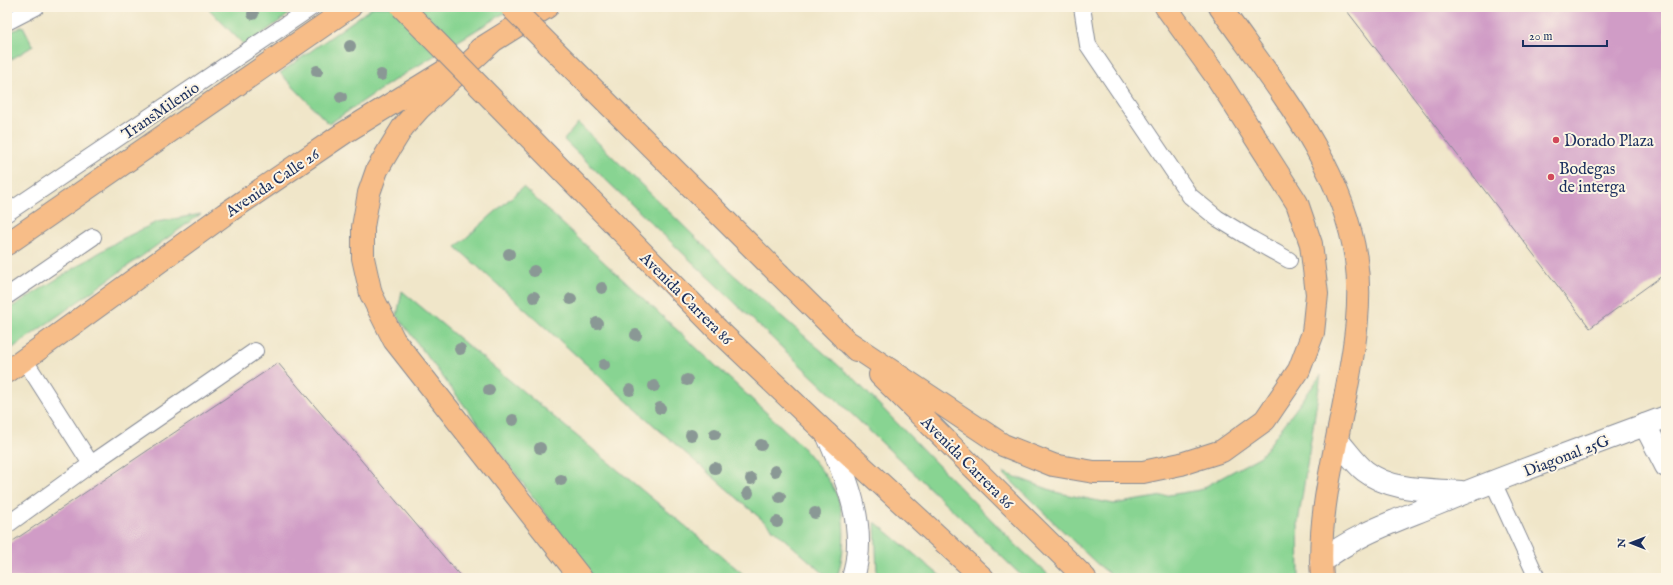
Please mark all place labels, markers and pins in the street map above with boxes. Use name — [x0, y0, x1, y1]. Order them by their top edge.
place label: Dorado Plaza — [1564, 132, 1654, 152]
marker: Dorado Plaza — [1551, 135, 1561, 145]
place label: Bodegas de interga — [1559, 160, 1626, 198]
marker: Bodegas de interga — [1546, 172, 1556, 182]

